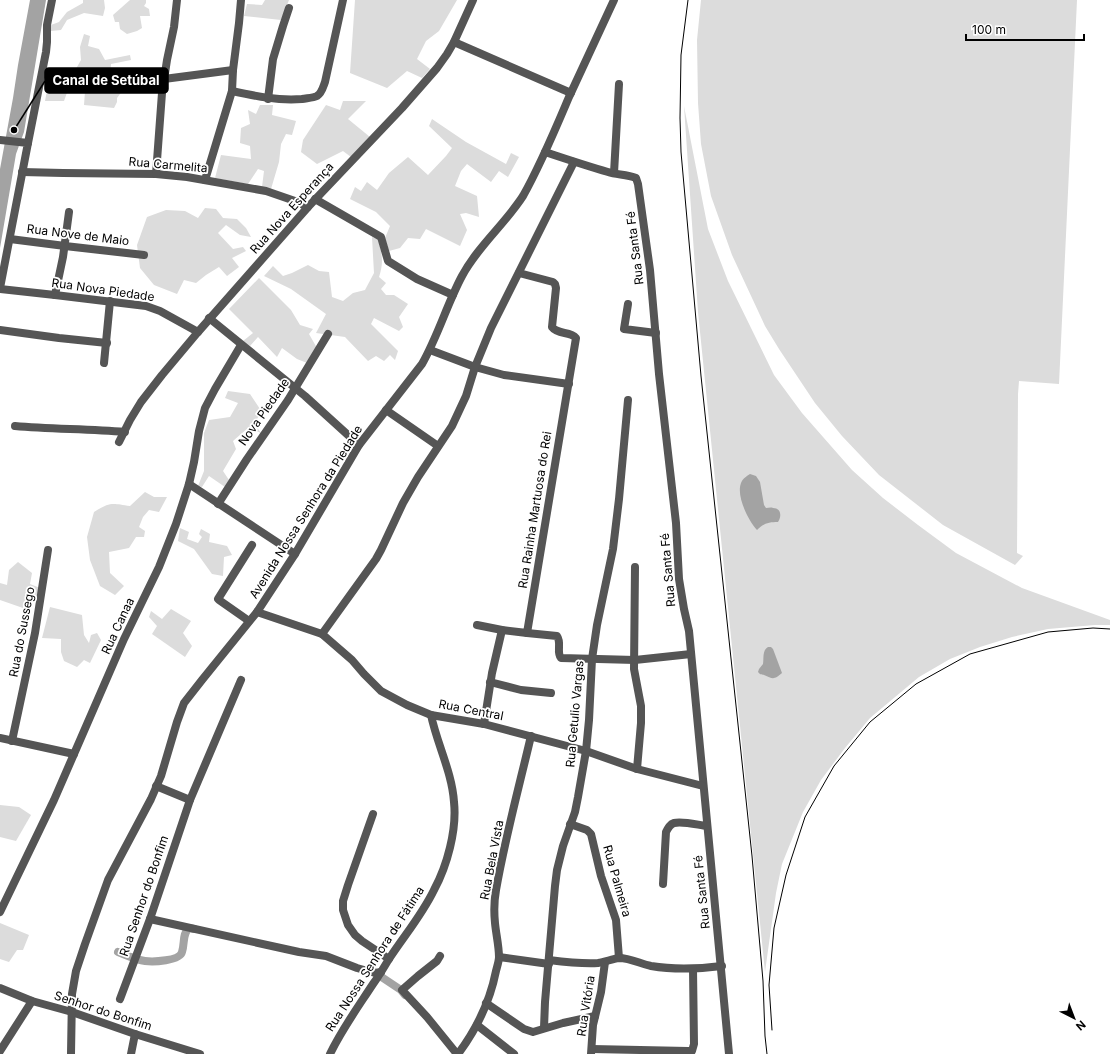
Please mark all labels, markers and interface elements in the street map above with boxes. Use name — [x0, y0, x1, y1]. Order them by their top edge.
scale bar — [966, 16, 1084, 42]
text: 100 m — [972, 22, 1006, 37]
callout: Canal de Setúbal — [45, 68, 168, 93]
text: Canal de Setúbal — [53, 72, 159, 88]
street label: Rua Carmelita — [128, 154, 208, 175]
street label: Rua Nova Esperança — [247, 159, 337, 256]
street label: Rua Santa Fé — [623, 210, 646, 286]
street label: Rua Nove de Maio — [26, 221, 130, 248]
street label: Rua Nova Piedade — [51, 275, 155, 304]
street label: Nova Piedade — [235, 375, 292, 448]
street label: Avenida Nossa Senhora da Piedade — [246, 422, 365, 601]
street label: Rua Rainha Martuosa do Rei — [515, 430, 554, 590]
street label: Rua Santa Fé — [657, 532, 678, 608]
street label: Rua do Sussego — [5, 585, 38, 678]
street label: Rua Canaa — [98, 595, 137, 657]
street label: Rua Getulio Vargas — [562, 660, 587, 768]
street label: Rua Central — [437, 696, 505, 723]
street label: Rua Bela Vista — [476, 819, 507, 901]
street label: Rua Senhor do Bonfim — [116, 833, 171, 958]
street label: Rua Palmeira — [600, 843, 635, 918]
street label: Rua Santa Fé — [690, 854, 713, 930]
street label: Rua Nossa Senhora de Fátima — [322, 883, 427, 1034]
street label: Rua Vitória — [573, 974, 598, 1037]
street label: Senhor do Bonfim — [52, 988, 154, 1033]
north arrow — [1054, 998, 1094, 1038]
text: N — [1073, 1017, 1088, 1033]

